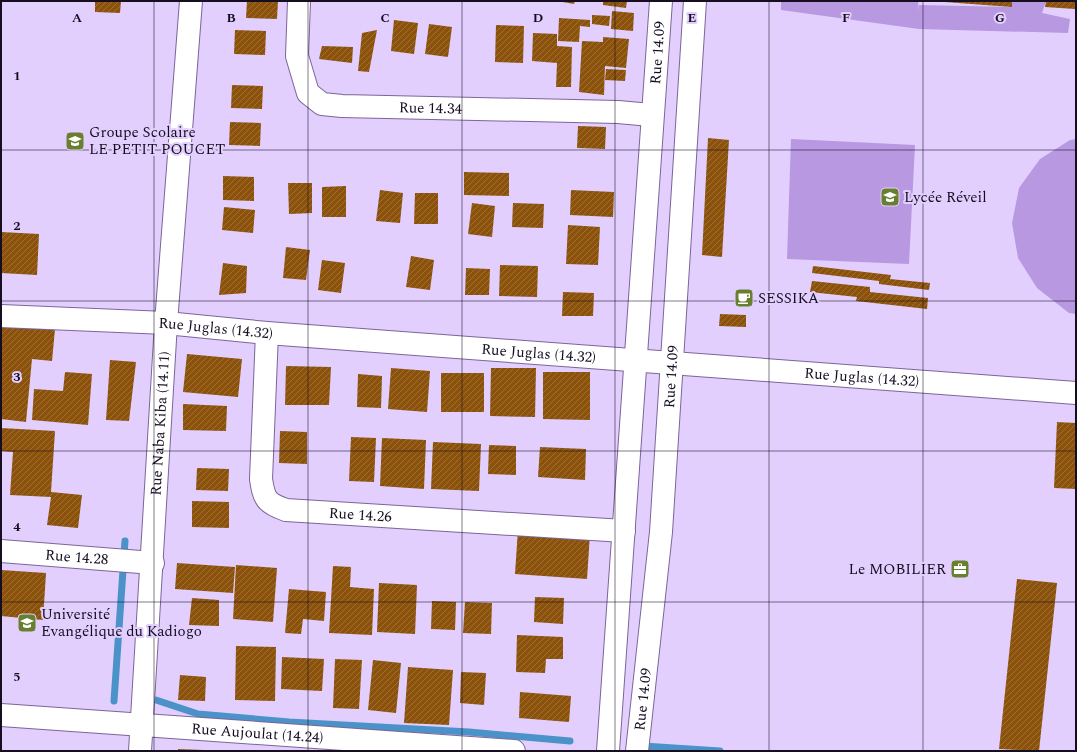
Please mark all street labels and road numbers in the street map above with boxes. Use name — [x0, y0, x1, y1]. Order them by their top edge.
street label: Rue 14.09 — [644, 20, 671, 85]
street label: Rue 14.34 — [399, 96, 463, 120]
street label: Rue Juglas (14.32) — [158, 311, 274, 345]
street label: Rue Juglas (14.32) — [480, 337, 597, 369]
street label: Rue 14.09 — [657, 344, 684, 409]
street label: Rue Naba Kiba (14.11) — [144, 351, 176, 496]
street label: Rue Juglas (14.32) — [804, 361, 920, 393]
street label: Rue 14.26 — [328, 501, 393, 528]
street label: Rue 14.28 — [44, 543, 109, 571]
street label: Rue 14.09 — [628, 667, 658, 732]
street label: Rue Aujoulat (14.24) — [191, 717, 324, 749]

